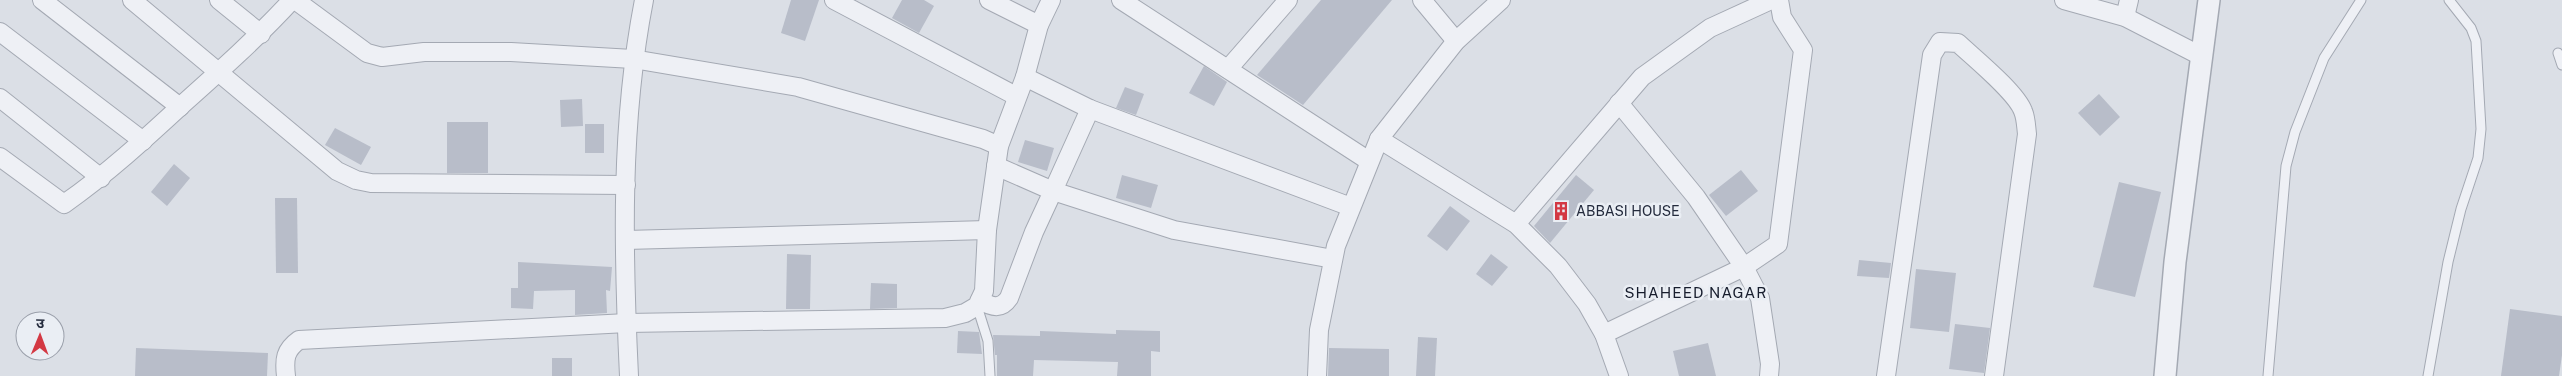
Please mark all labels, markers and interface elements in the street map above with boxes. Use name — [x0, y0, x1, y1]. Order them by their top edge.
building icon: ABBASI HOUSE — [1550, 200, 1572, 222]
place label: ABBASI HOUSE — [1576, 203, 1680, 219]
district label: SHAHEED NAGAR — [1625, 284, 1767, 301]
north arrow — [15, 311, 65, 361]
text: उ — [36, 315, 45, 331]

